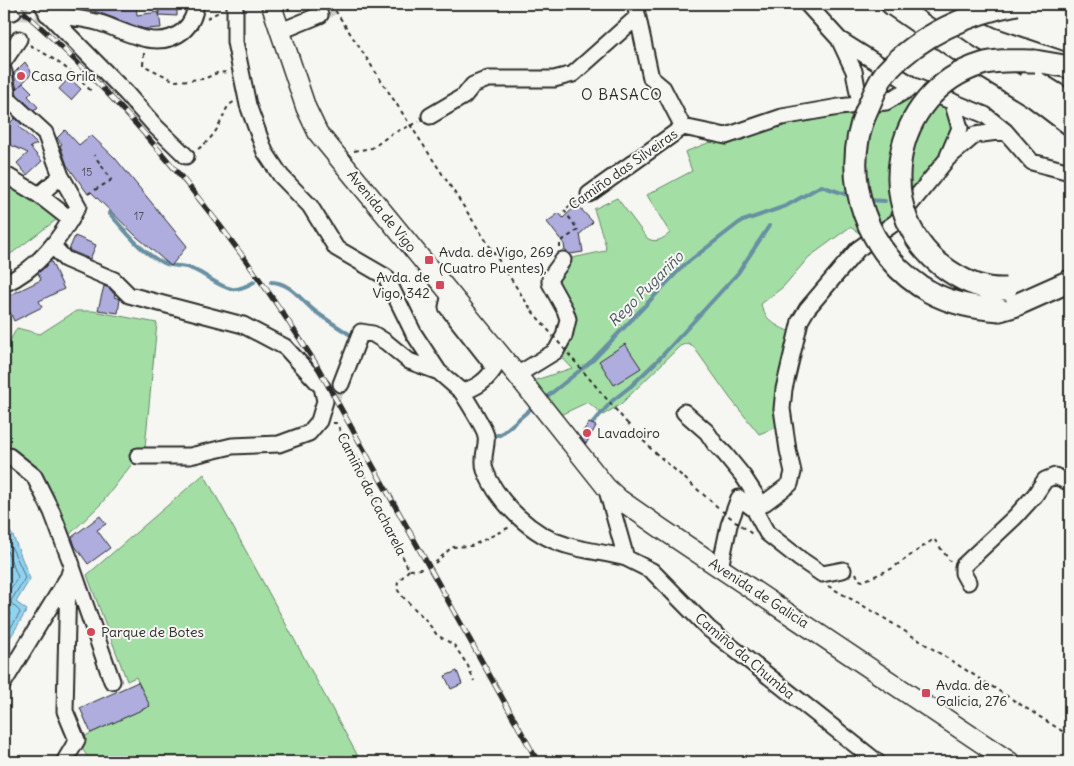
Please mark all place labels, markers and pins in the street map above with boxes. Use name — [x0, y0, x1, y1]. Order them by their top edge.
place label: Casa Grila — [31, 67, 96, 85]
marker: Casa Grila — [15, 70, 27, 82]
place label: Avda. de Vigo, 269 (Cuatro Puentes), — [439, 243, 554, 277]
marker: Avda. de Vigo, 269 (Cuatro Puentes), — [423, 254, 435, 266]
place label: Avda. de Vigo, 342 — [372, 268, 430, 302]
marker: Avda. de Vigo, 342 — [434, 279, 446, 291]
place label: Lavadoiro — [597, 424, 660, 442]
marker: Lavadoiro — [581, 427, 593, 439]
place label: Parque de Botes — [101, 623, 204, 641]
marker: Parque de Botes — [85, 626, 97, 638]
place label: Avda. de Galicia, 276 — [936, 676, 1007, 710]
marker: Avda. de Galicia, 276 — [920, 687, 932, 699]

